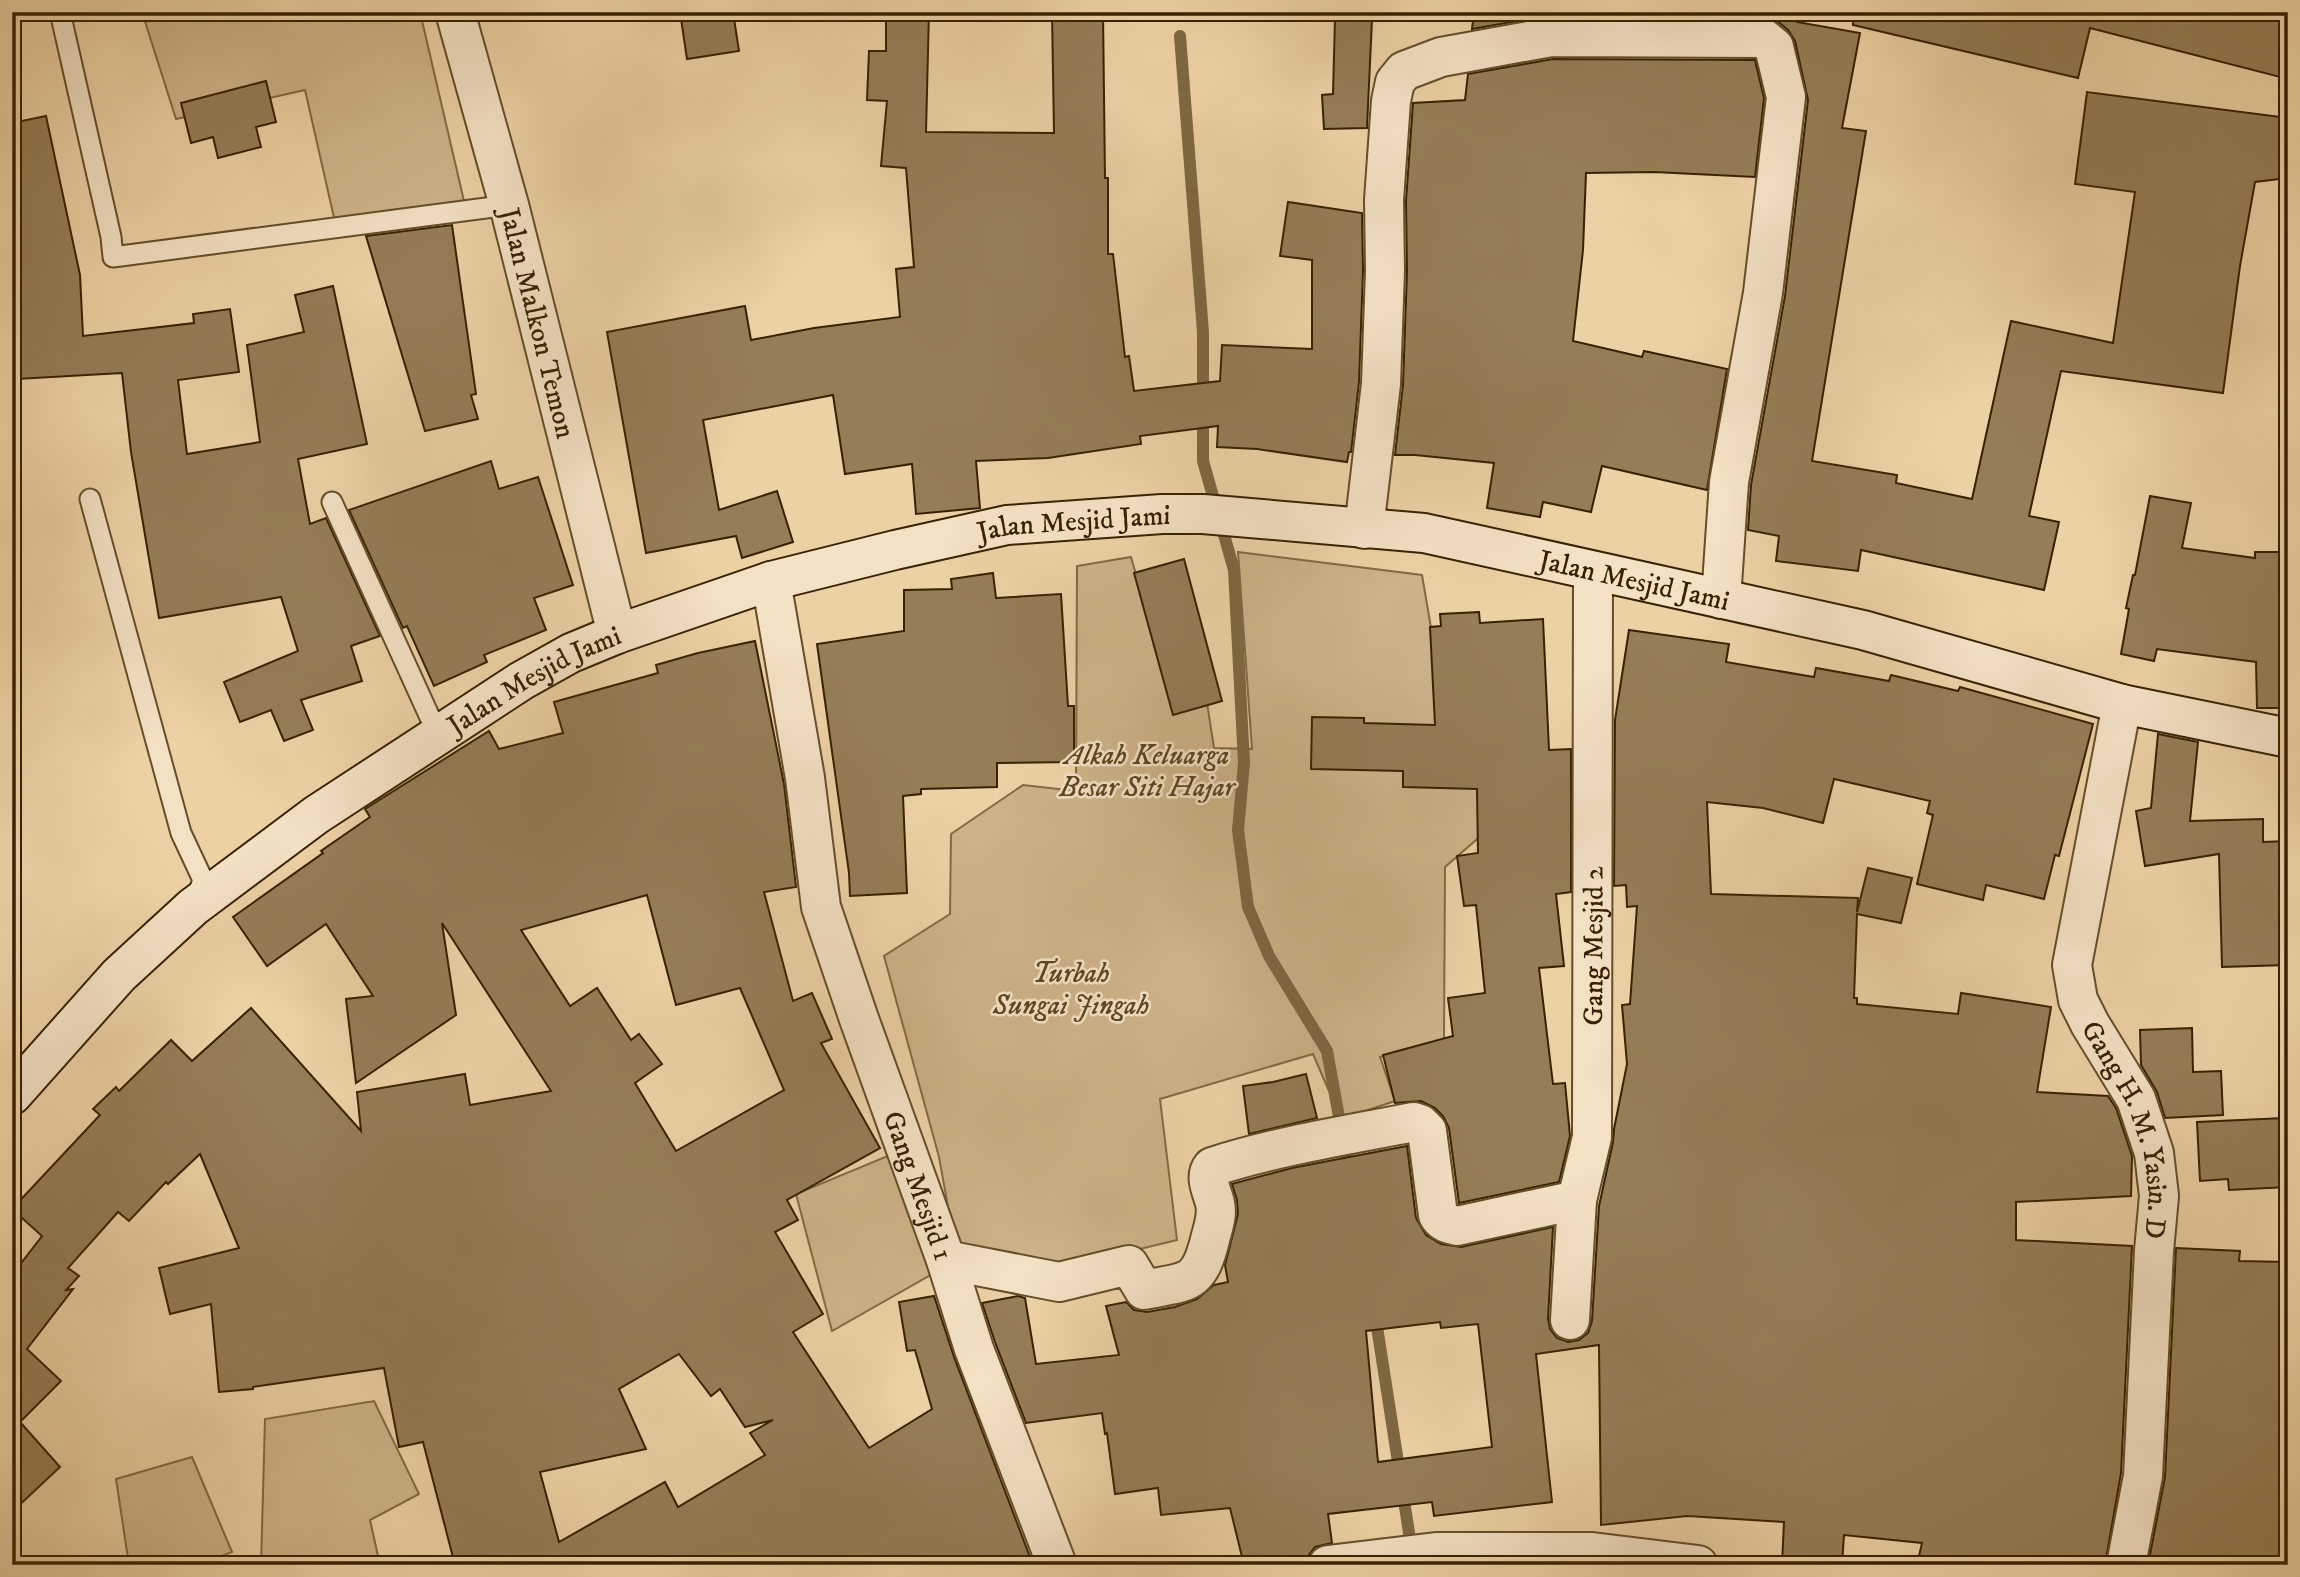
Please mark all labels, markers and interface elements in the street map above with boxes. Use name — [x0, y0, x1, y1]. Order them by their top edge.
street label: Jalan Malkon Temon — [491, 201, 583, 443]
street label: Jalan Mesjid Jami — [971, 498, 1170, 551]
street label: Jalan Mesjid Jami — [1533, 542, 1733, 619]
street label: Jalan Mesjid Jami — [439, 618, 626, 745]
park label: Alkah Keluarga Besar Siti Hajar — [1058, 738, 1237, 805]
street label: Gang Mesjid 2 — [1576, 866, 1611, 1026]
park label: Turbah Sungai Jingah — [992, 956, 1149, 1023]
street label: Gang H. M. Yasin. D — [2073, 1014, 2175, 1240]
street label: Gang Mesjid 1 — [875, 1106, 961, 1265]

